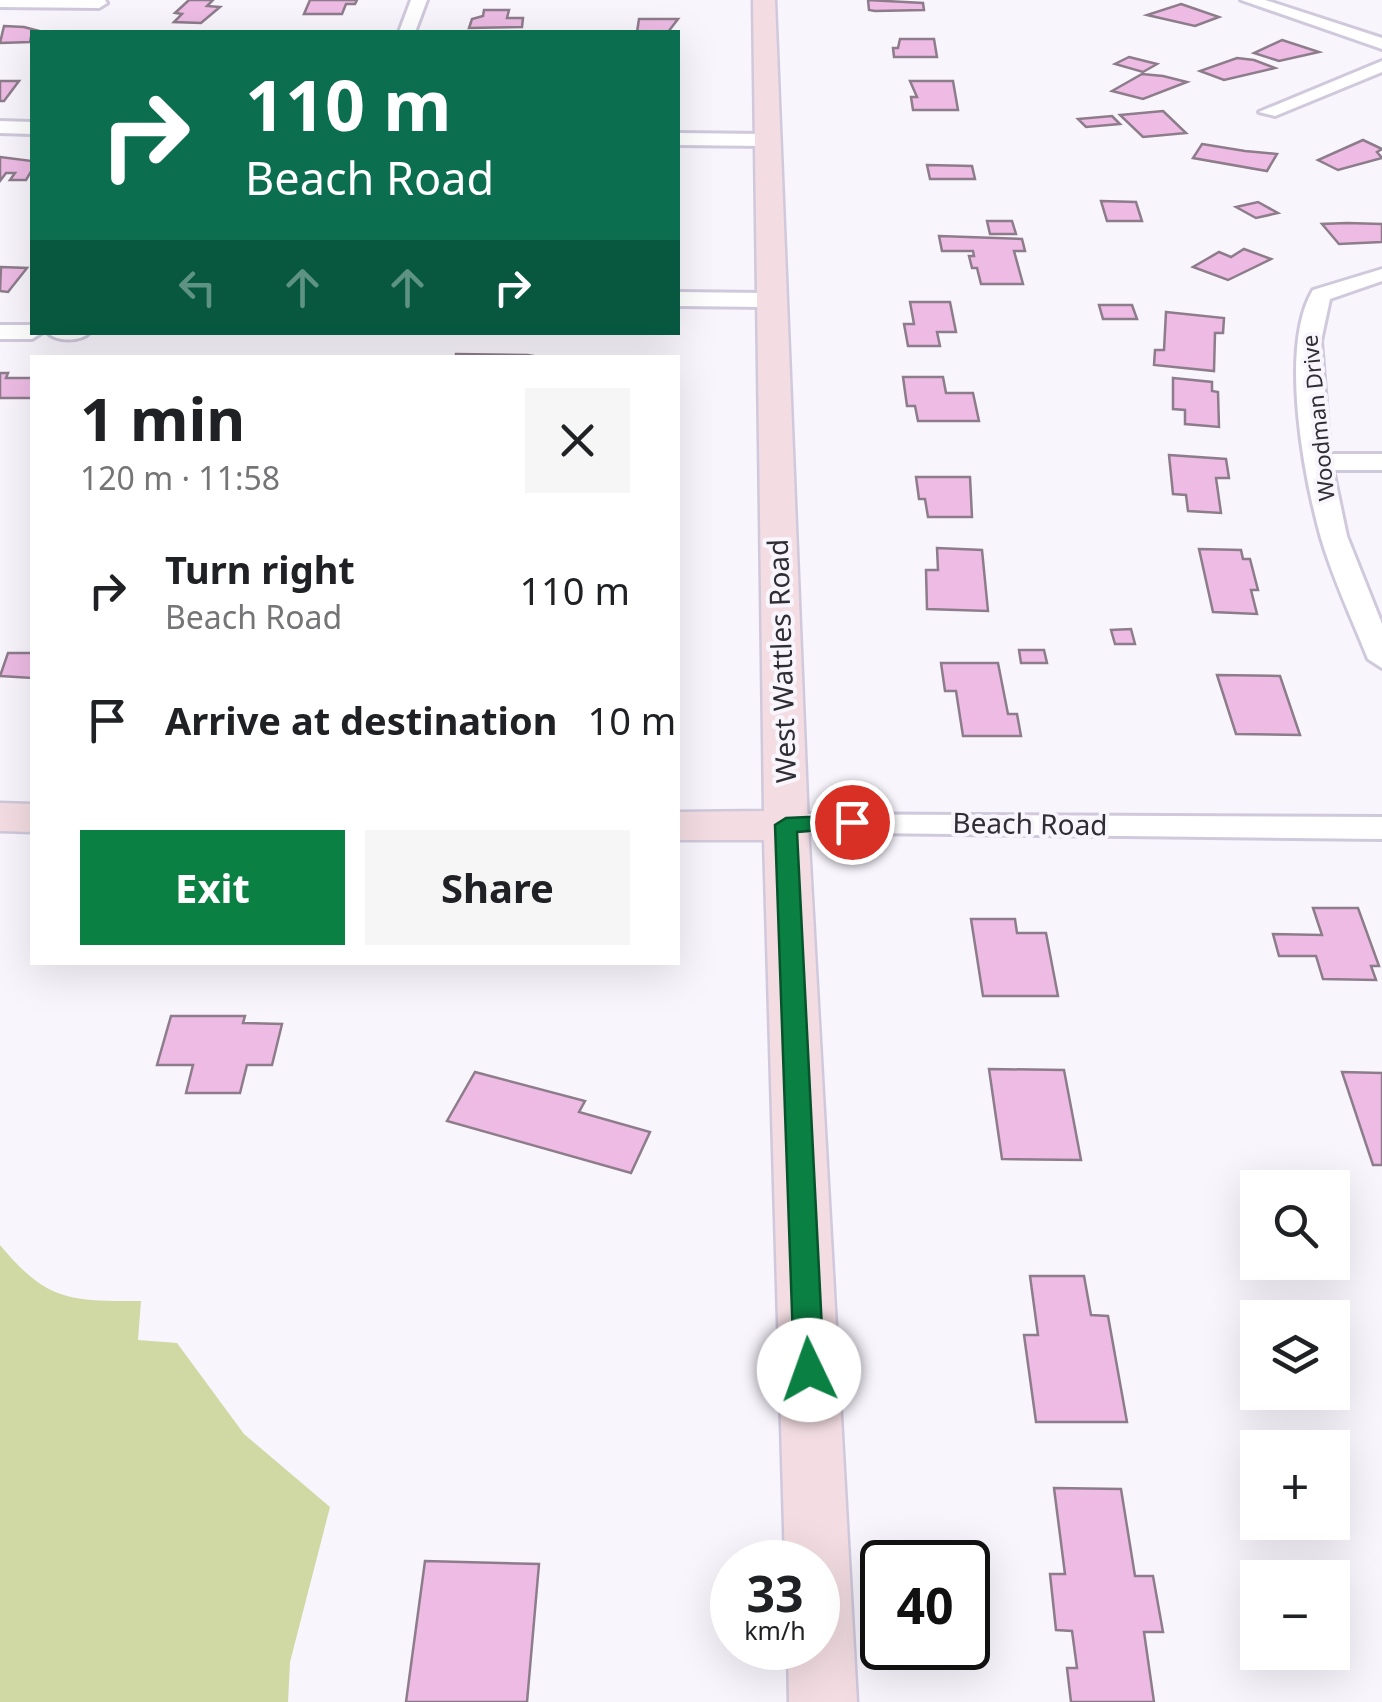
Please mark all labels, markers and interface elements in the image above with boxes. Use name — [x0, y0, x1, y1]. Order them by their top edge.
text: 110 m — [245, 56, 452, 152]
icon: right — [80, 70, 210, 200]
text: Beach Road — [245, 147, 494, 208]
icon: left — [170, 260, 225, 315]
icon: ahead — [275, 260, 330, 315]
icon: ahead — [380, 260, 435, 315]
icon: right — [485, 260, 540, 315]
street label: Woodman Drive — [1293, 334, 1341, 503]
text: 1 min — [80, 377, 245, 459]
button: close — [525, 388, 630, 493]
text: 120 m · 11:58 — [80, 456, 280, 499]
street label: West Wattles Road — [758, 538, 804, 784]
text: Turn right — [165, 543, 355, 595]
icon: right — [80, 563, 135, 618]
text: 110 m — [519, 564, 630, 616]
text: Beach Road — [165, 595, 342, 638]
icon: arrive — [80, 693, 135, 748]
text: Arrive at destination — [165, 694, 557, 746]
text: 10 m — [587, 694, 676, 746]
pin — [810, 780, 895, 865]
icon: arrive — [825, 795, 880, 850]
street label: Beach Road — [952, 803, 1108, 843]
button: Exit — [80, 830, 345, 945]
button: Share — [365, 830, 630, 945]
map controls — [1240, 1170, 1350, 1670]
button: search — [1240, 1170, 1350, 1280]
button: layers — [1240, 1300, 1350, 1410]
position arrow — [757, 1318, 861, 1422]
button: + — [1240, 1430, 1350, 1540]
speed limit sign: 40 — [860, 1540, 990, 1670]
text: 33 — [746, 1559, 804, 1627]
button: − — [1240, 1560, 1350, 1670]
text: km/h — [744, 1613, 806, 1647]

